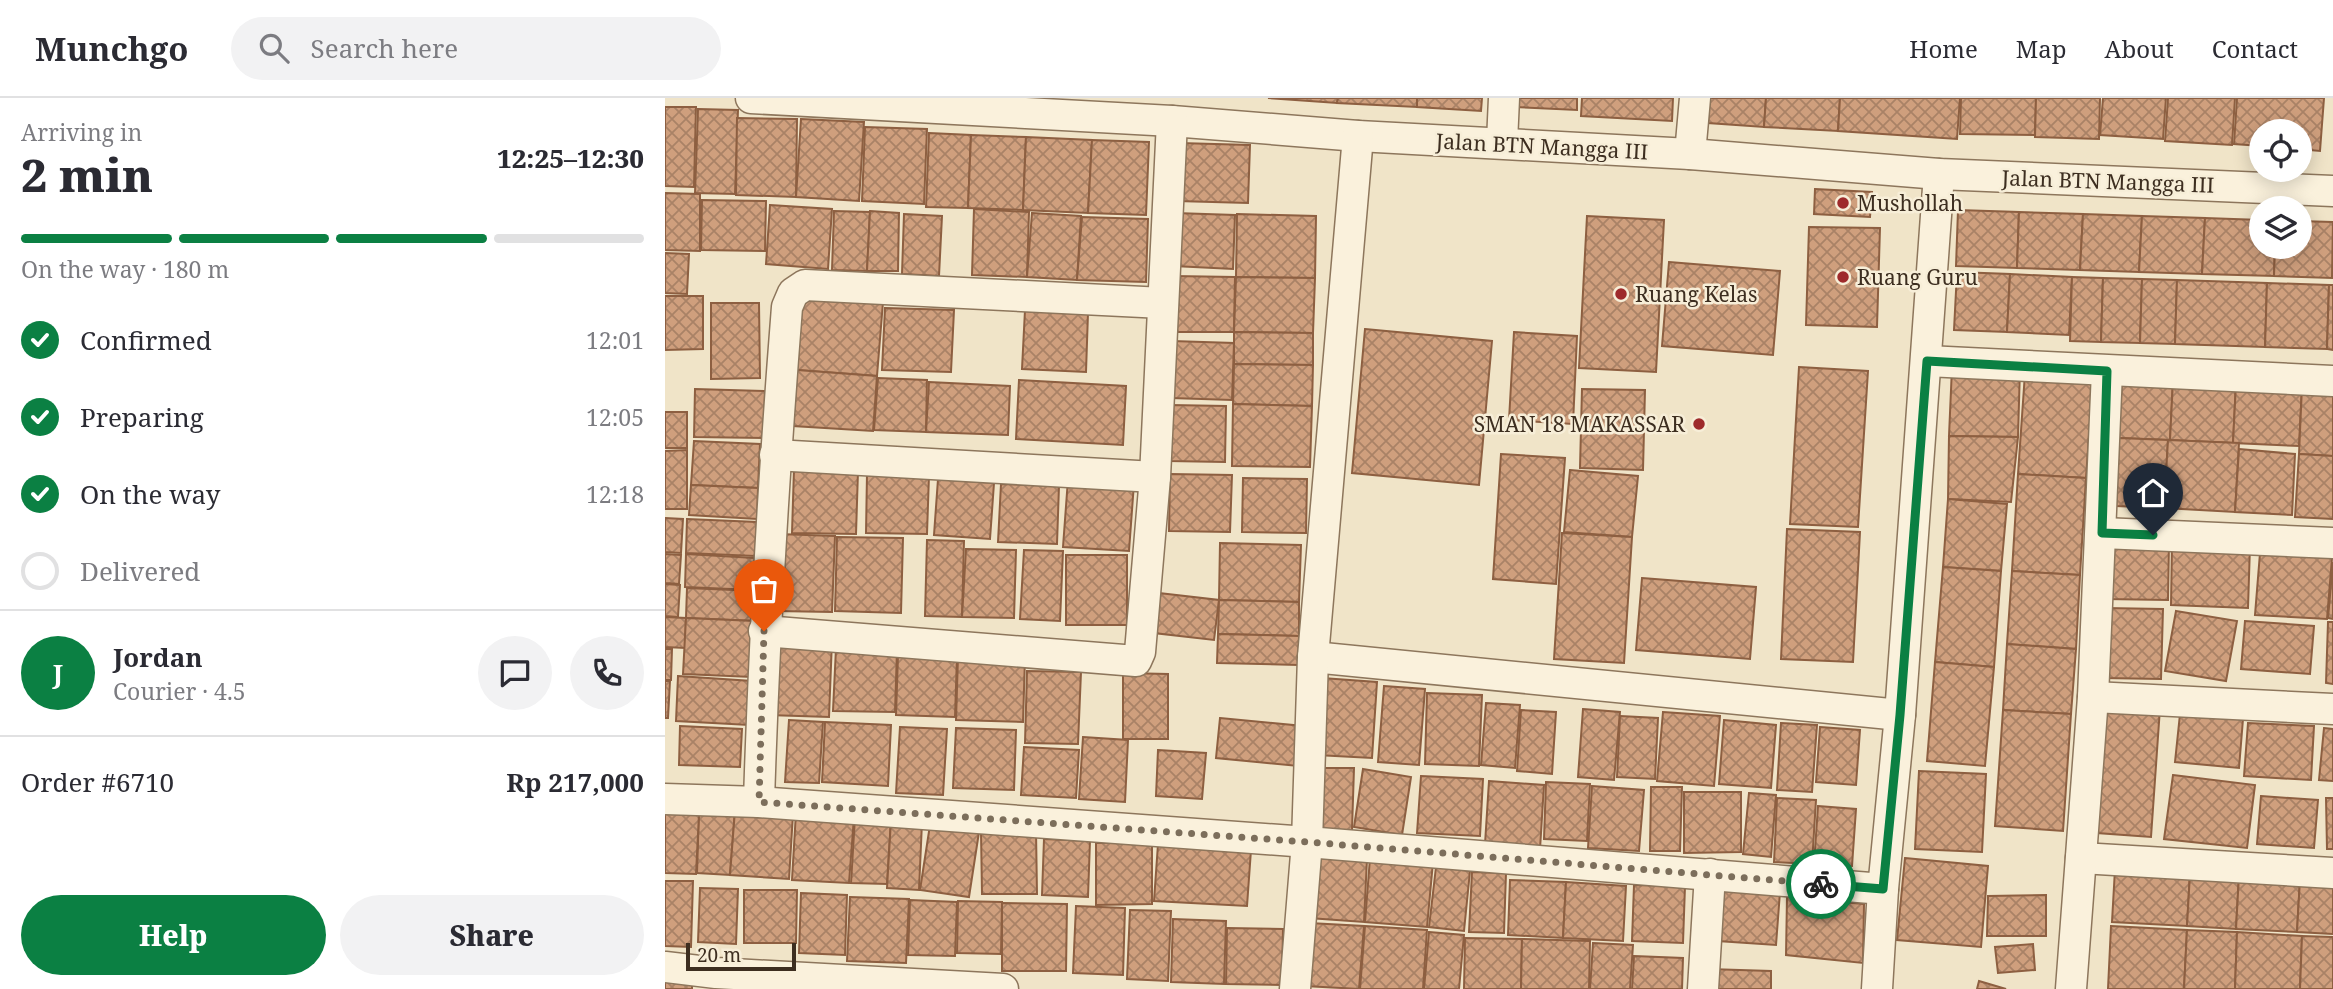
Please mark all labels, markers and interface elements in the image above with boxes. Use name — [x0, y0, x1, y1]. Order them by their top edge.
search box — [231, 17, 721, 80]
text: Munchgo — [35, 26, 189, 71]
icon: search — [255, 29, 293, 67]
text: Search here — [311, 30, 458, 66]
text: Home — [1909, 32, 1978, 65]
text: Map — [2016, 32, 2067, 65]
text: About — [2105, 32, 2174, 65]
text: Contact — [2212, 32, 2298, 65]
text: Arriving in — [21, 116, 142, 148]
map controls — [2249, 119, 2312, 259]
button: locate — [2249, 119, 2312, 182]
street label: Jalan BTN Mangga III — [1434, 126, 1649, 166]
text: 12:25–12:30 — [497, 140, 644, 176]
text: 2 min — [21, 143, 153, 205]
street label: Jalan BTN Mangga III — [2000, 163, 2215, 199]
place label: Mushollah — [1857, 189, 1963, 217]
marker: Mushollah — [1835, 195, 1851, 211]
button: layers — [2249, 196, 2312, 259]
text: On the way · 180 m — [21, 253, 229, 285]
place label: Ruang Guru — [1857, 263, 1978, 291]
marker: Ruang Guru — [1835, 269, 1851, 285]
place label: Ruang Kelas — [1635, 280, 1758, 308]
marker: Ruang Kelas — [1613, 286, 1629, 302]
icon: check — [21, 321, 59, 359]
text: Confirmed — [80, 322, 212, 358]
text: 12:01 — [586, 324, 644, 356]
icon: check — [21, 398, 59, 436]
text: Preparing — [80, 399, 204, 435]
text: 12:05 — [586, 401, 644, 433]
place label: SMAN 18 MAKASSAR — [1474, 410, 1685, 438]
marker: SMAN 18 MAKASSAR — [1691, 416, 1707, 432]
pin — [2123, 463, 2183, 535]
icon: home — [2134, 474, 2172, 512]
icon: check — [21, 475, 59, 513]
text: On the way — [80, 476, 220, 512]
text: 12:18 — [586, 478, 644, 510]
text: Delivered — [80, 553, 200, 589]
pin — [734, 559, 794, 631]
icon: bag — [745, 570, 783, 608]
button: chat — [478, 636, 552, 710]
button: phone — [570, 636, 644, 710]
text: Jordan — [113, 639, 203, 675]
text: J — [53, 655, 63, 691]
text: Courier · 4.5 — [113, 675, 246, 707]
text: Order #6710 — [21, 764, 174, 800]
text: Rp 217,000 — [506, 764, 644, 800]
courier — [1786, 849, 1856, 919]
icon: bike — [1802, 865, 1840, 903]
button: Help — [21, 895, 326, 975]
button: Share — [340, 895, 644, 975]
scale bar — [686, 940, 796, 972]
text: 20 m — [697, 942, 741, 968]

